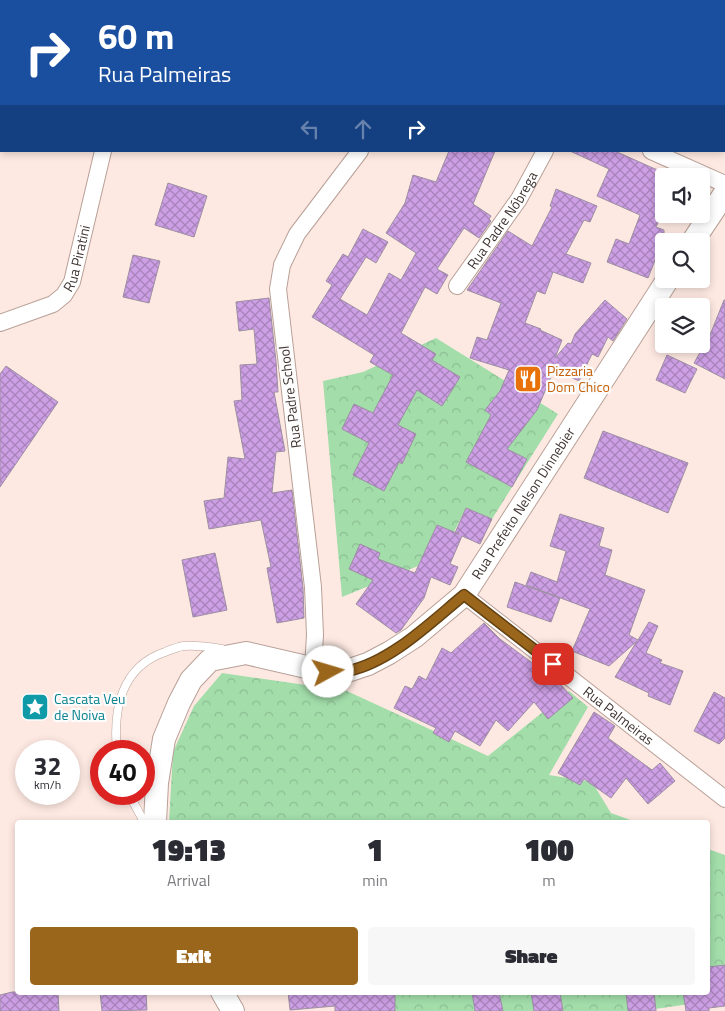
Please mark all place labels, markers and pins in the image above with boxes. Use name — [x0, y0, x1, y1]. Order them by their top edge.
place label: Pizzaria Dom Chico — [547, 360, 610, 397]
restaurant icon: Pizzaria Dom Chico — [513, 364, 543, 394]
pin — [532, 643, 574, 685]
place label: Cascata Veu de Noiva — [54, 688, 125, 725]
place icon: Cascata Veu de Noiva — [20, 692, 50, 722]

